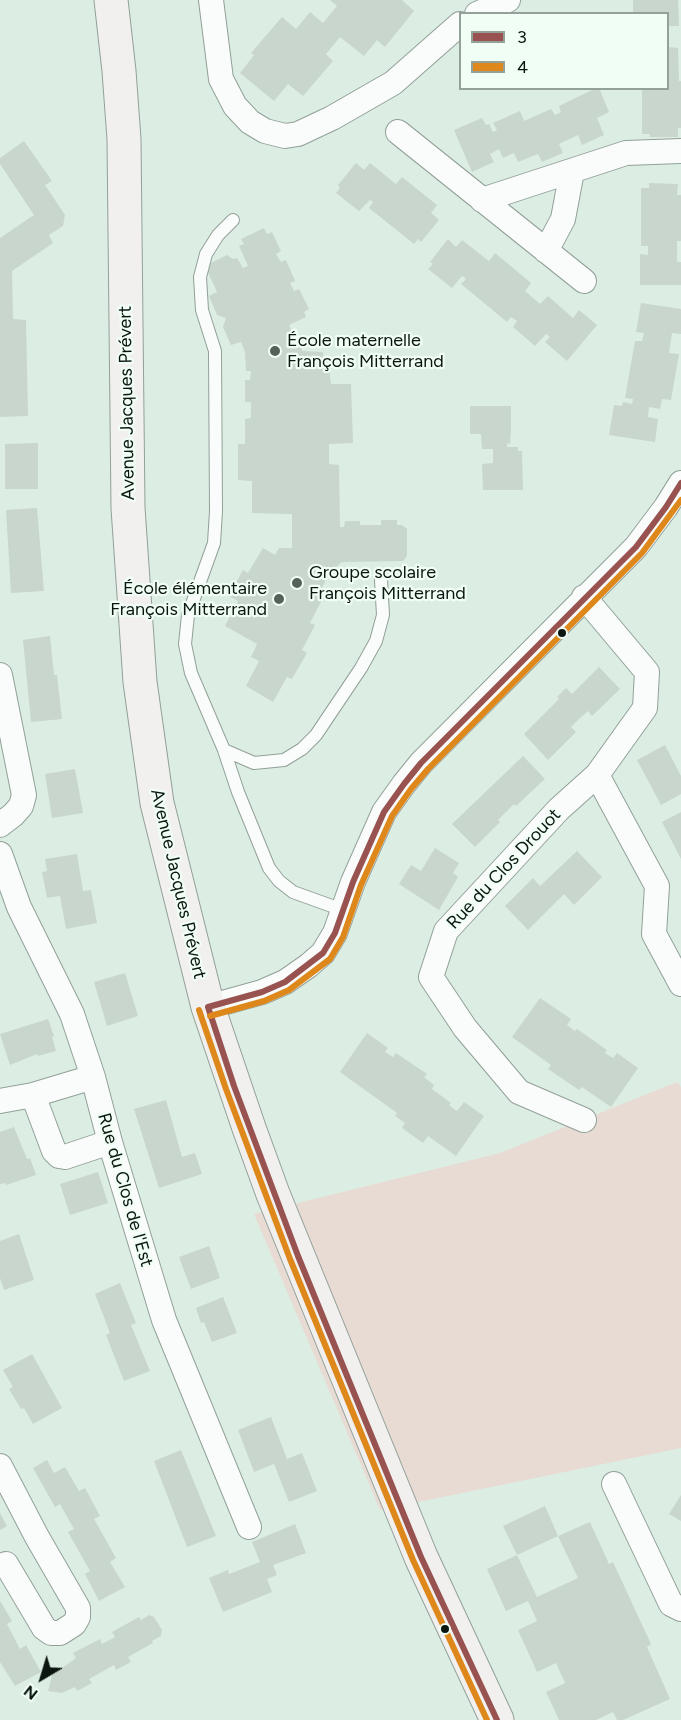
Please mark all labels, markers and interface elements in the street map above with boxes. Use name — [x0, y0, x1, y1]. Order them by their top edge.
legend — [459, 12, 669, 90]
text: 3 — [517, 26, 527, 48]
text: 4 — [517, 56, 528, 78]
street label: Avenue Jacques Prévert — [115, 306, 139, 500]
place label: École maternelle François Mitterrand — [287, 330, 444, 372]
marker: École maternelle François Mitterrand — [268, 344, 282, 358]
place label: Groupe scolaire François Mitterrand — [309, 562, 466, 604]
marker: Groupe scolaire François Mitterrand — [290, 576, 304, 590]
place label: École élémentaire François Mitterrand — [110, 578, 267, 620]
marker: École élémentaire François Mitterrand — [272, 592, 286, 606]
unlabelled marker — [556, 627, 568, 639]
street label: Avenue Jacques Prévert — [146, 787, 210, 981]
street label: Rue du Clos Drouot — [443, 804, 565, 934]
street label: Rue du Clos de l'Est — [93, 1111, 157, 1269]
unlabelled marker — [439, 1623, 451, 1635]
north arrow — [12, 1648, 72, 1708]
text: N — [20, 1681, 41, 1704]

